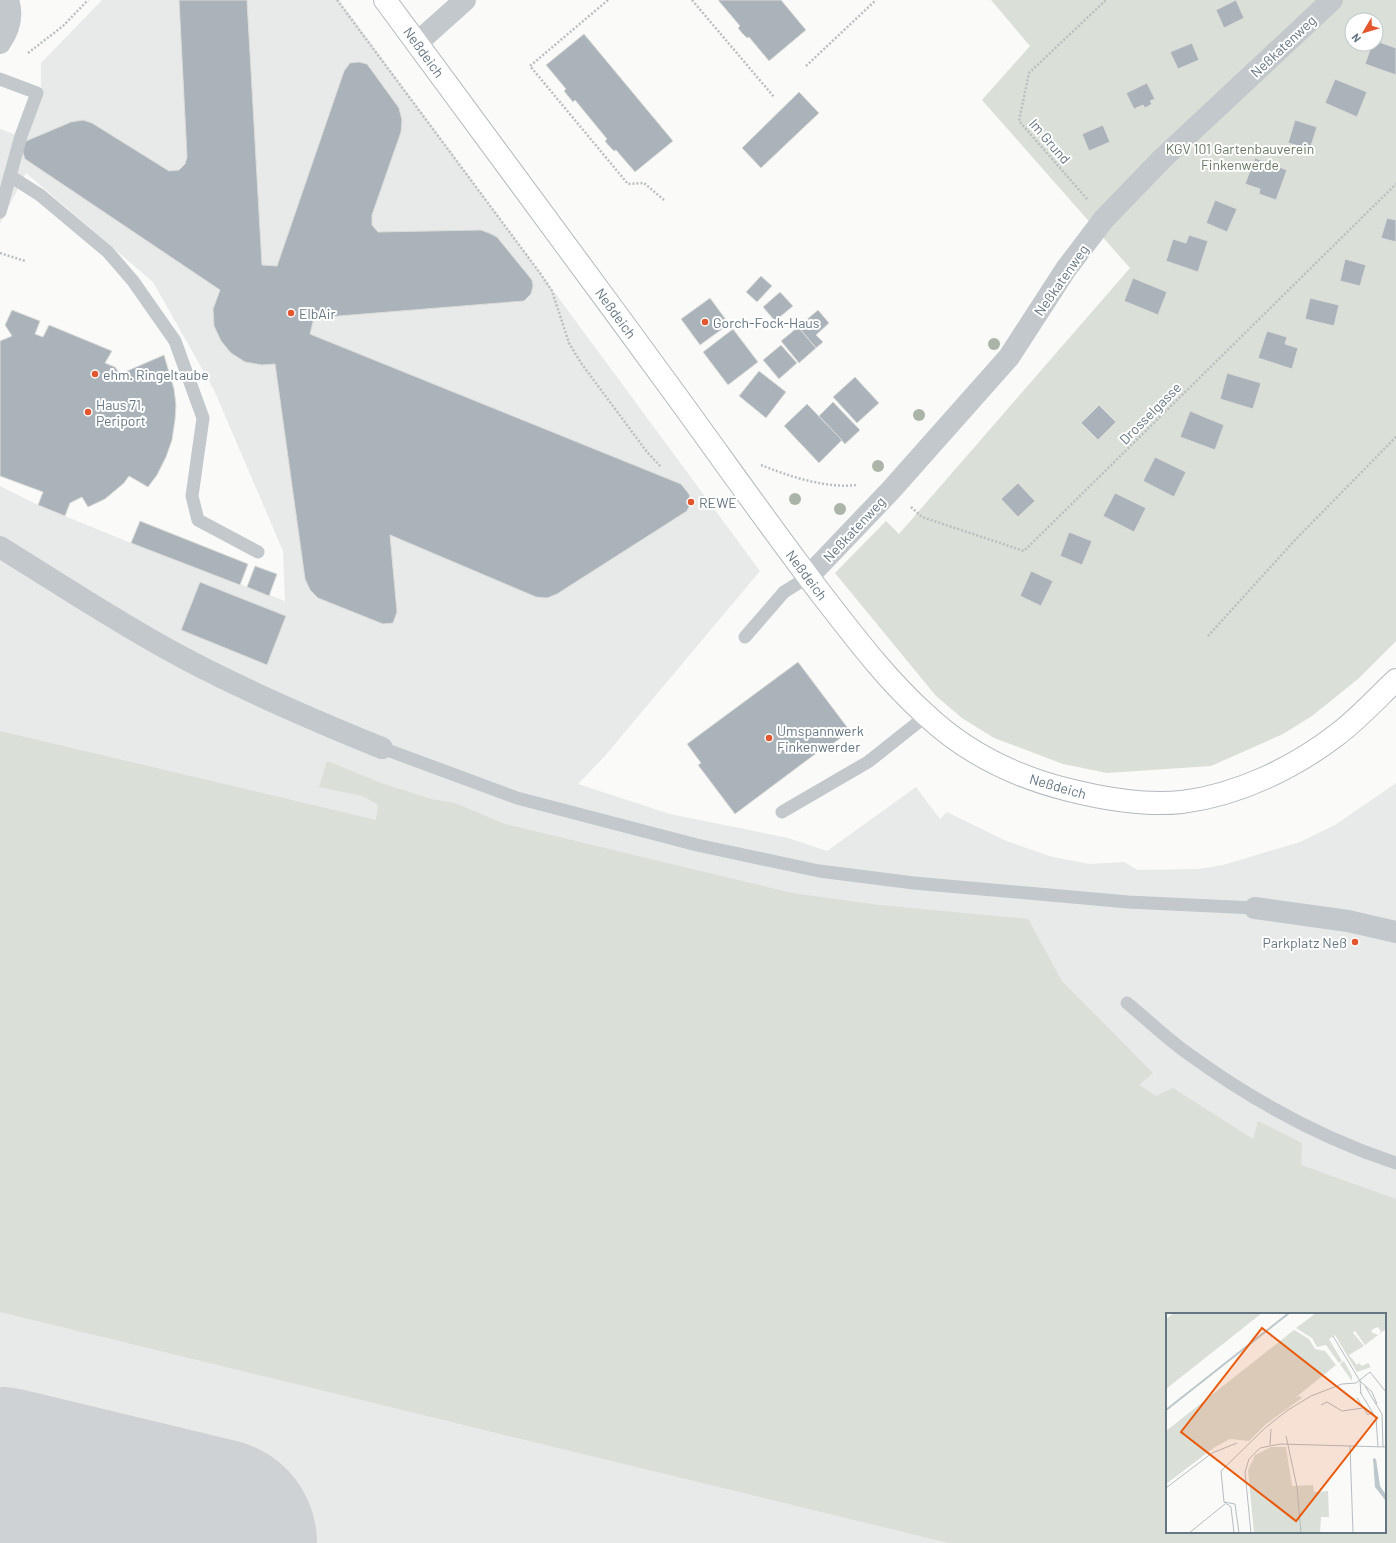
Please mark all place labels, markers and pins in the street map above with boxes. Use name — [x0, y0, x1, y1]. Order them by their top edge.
place label: ElbAir — [299, 305, 336, 322]
marker: ElbAir — [286, 308, 296, 318]
place label: Gorch-Fock-Haus — [713, 314, 820, 331]
marker: Gorch-Fock-Haus — [700, 317, 710, 327]
place label: ehm. Ringeltaube — [103, 366, 209, 383]
marker: ehm. Ringeltaube — [90, 369, 100, 379]
place label: Haus 71, Periport — [96, 396, 146, 429]
marker: Haus 71, Periport — [83, 407, 93, 417]
place label: REWE — [699, 494, 737, 511]
marker: REWE — [686, 497, 696, 507]
place label: Umspannwerk Finkenwerder — [777, 722, 864, 755]
marker: Umspannwerk Finkenwerder — [764, 733, 774, 743]
place label: Parkplatz Neß — [1263, 934, 1347, 951]
marker: Parkplatz Neß — [1350, 937, 1360, 947]

